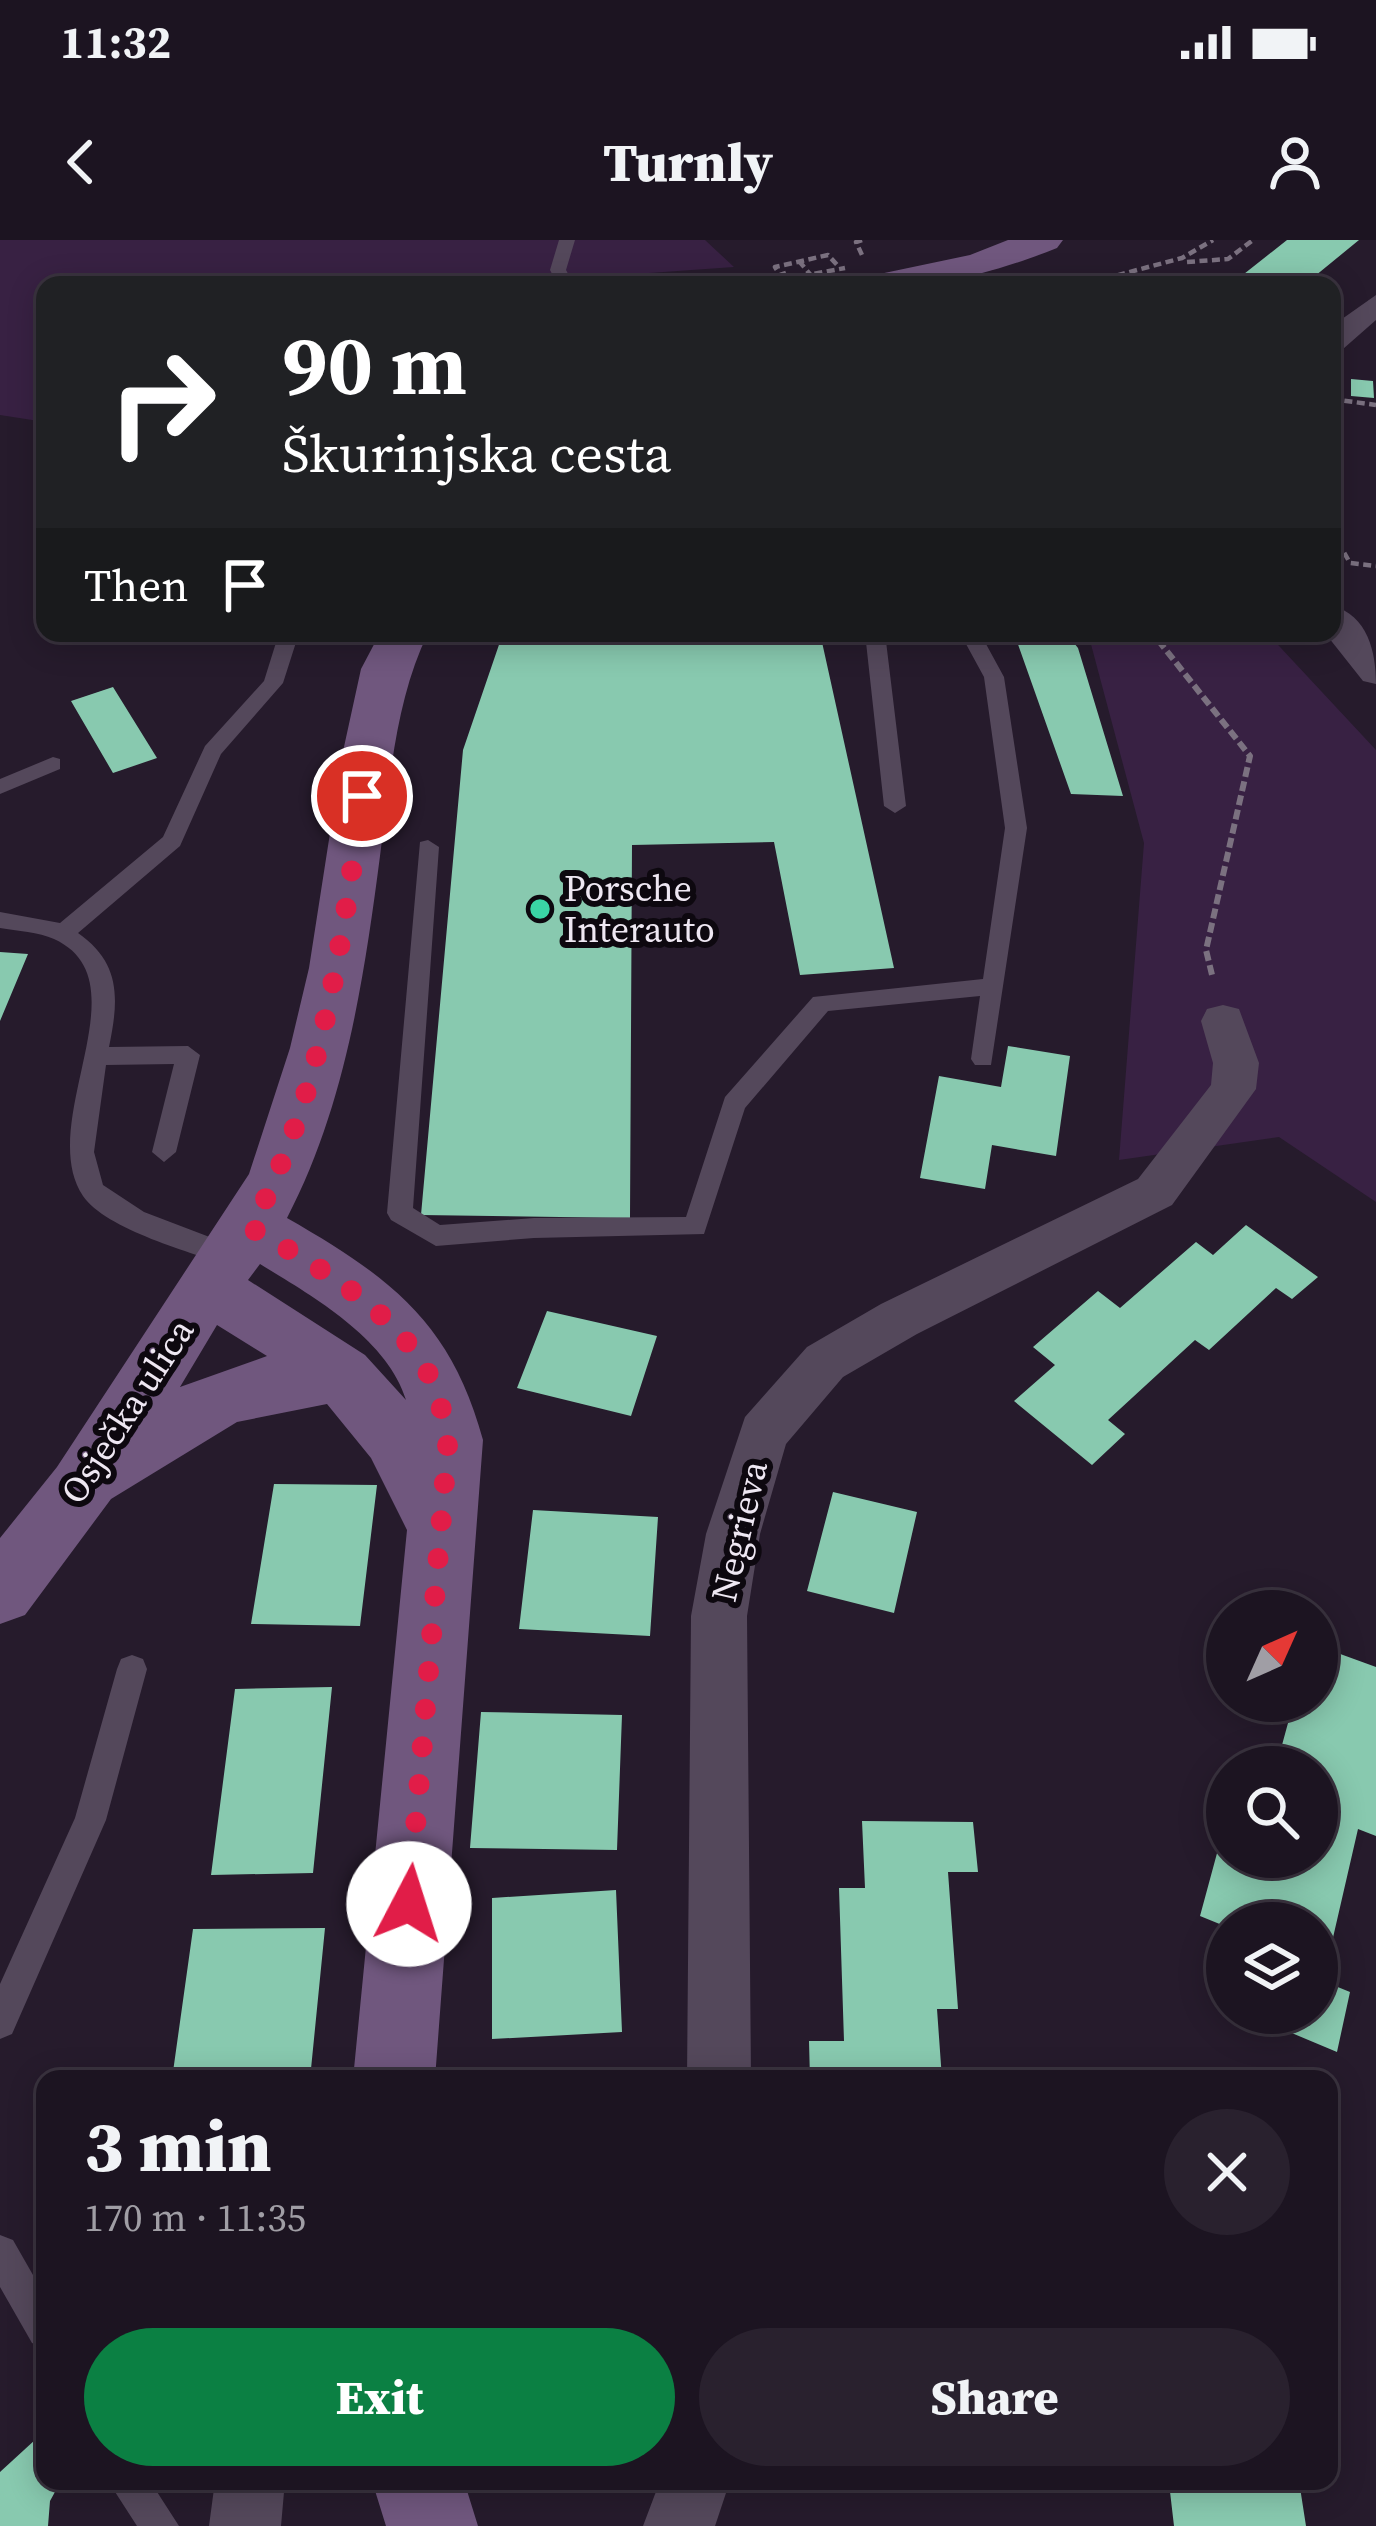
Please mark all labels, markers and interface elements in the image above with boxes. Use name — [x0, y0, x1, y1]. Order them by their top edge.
text: 11:32 — [60, 11, 171, 73]
text: Turnly — [603, 125, 773, 199]
icon: back — [48, 129, 114, 195]
icon: person — [1262, 129, 1328, 195]
text: 90 m — [282, 307, 467, 422]
icon: right — [84, 324, 240, 480]
text: Škurinjska cesta — [282, 416, 672, 490]
icon: arrive — [212, 552, 278, 618]
text: Then — [84, 554, 188, 616]
pin — [311, 745, 413, 847]
icon: arrive — [329, 763, 395, 829]
place label: Porsche Interauto — [564, 864, 715, 954]
marker: Porsche Interauto — [527, 896, 553, 922]
street label: Osječka ulica — [49, 1308, 205, 1513]
street label: Negrieva — [699, 1455, 779, 1606]
north arrow — [1206, 1590, 1338, 1722]
map controls — [1206, 1590, 1338, 2034]
button: search — [1206, 1746, 1338, 1878]
position arrow — [346, 1841, 472, 1967]
button: layers — [1206, 1902, 1338, 2034]
text: 3 min — [84, 2096, 272, 2195]
button: close — [1164, 2109, 1290, 2235]
text: 170 m · 11:35 — [84, 2191, 306, 2244]
button: Exit — [84, 2328, 675, 2466]
button: Share — [699, 2328, 1290, 2466]

